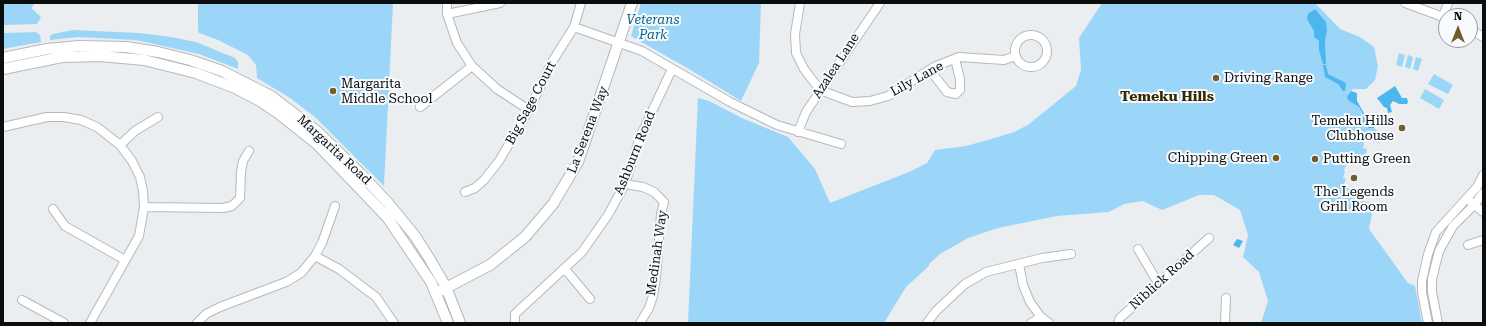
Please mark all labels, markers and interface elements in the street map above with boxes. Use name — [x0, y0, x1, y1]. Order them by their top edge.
north arrow — [1438, 8, 1478, 48]
text: N — [1454, 10, 1462, 23]
park label: Veterans Park — [627, 12, 679, 43]
street label: Azalea Lane — [809, 30, 863, 102]
street label: Lily Lane — [888, 58, 946, 100]
street label: Big Sage Court — [502, 59, 560, 147]
place label: Driving Range — [1224, 70, 1313, 86]
marker: Driving Range — [1211, 73, 1221, 83]
place label: Margarita Middle School — [341, 76, 433, 107]
street label: La Serena Way — [564, 84, 612, 176]
marker: Margarita Middle School — [328, 86, 338, 96]
district label: Temeku Hills — [1120, 89, 1214, 105]
street label: Ashburn Road — [611, 109, 659, 197]
street label: Margarita Road — [294, 112, 374, 188]
place label: Temeku Hills Clubhouse — [1311, 113, 1394, 144]
marker: Temeku Hills Clubhouse — [1397, 123, 1407, 133]
place label: Chipping Green — [1168, 150, 1268, 166]
place label: Putting Green — [1323, 151, 1411, 167]
marker: Chipping Green — [1271, 153, 1281, 163]
marker: Putting Green — [1310, 154, 1320, 164]
marker: The Legends Grill Room — [1349, 173, 1359, 183]
place label: The Legends Grill Room — [1314, 184, 1394, 215]
street label: Medinah Way — [643, 209, 671, 297]
street label: Niblick Road — [1126, 247, 1198, 313]

